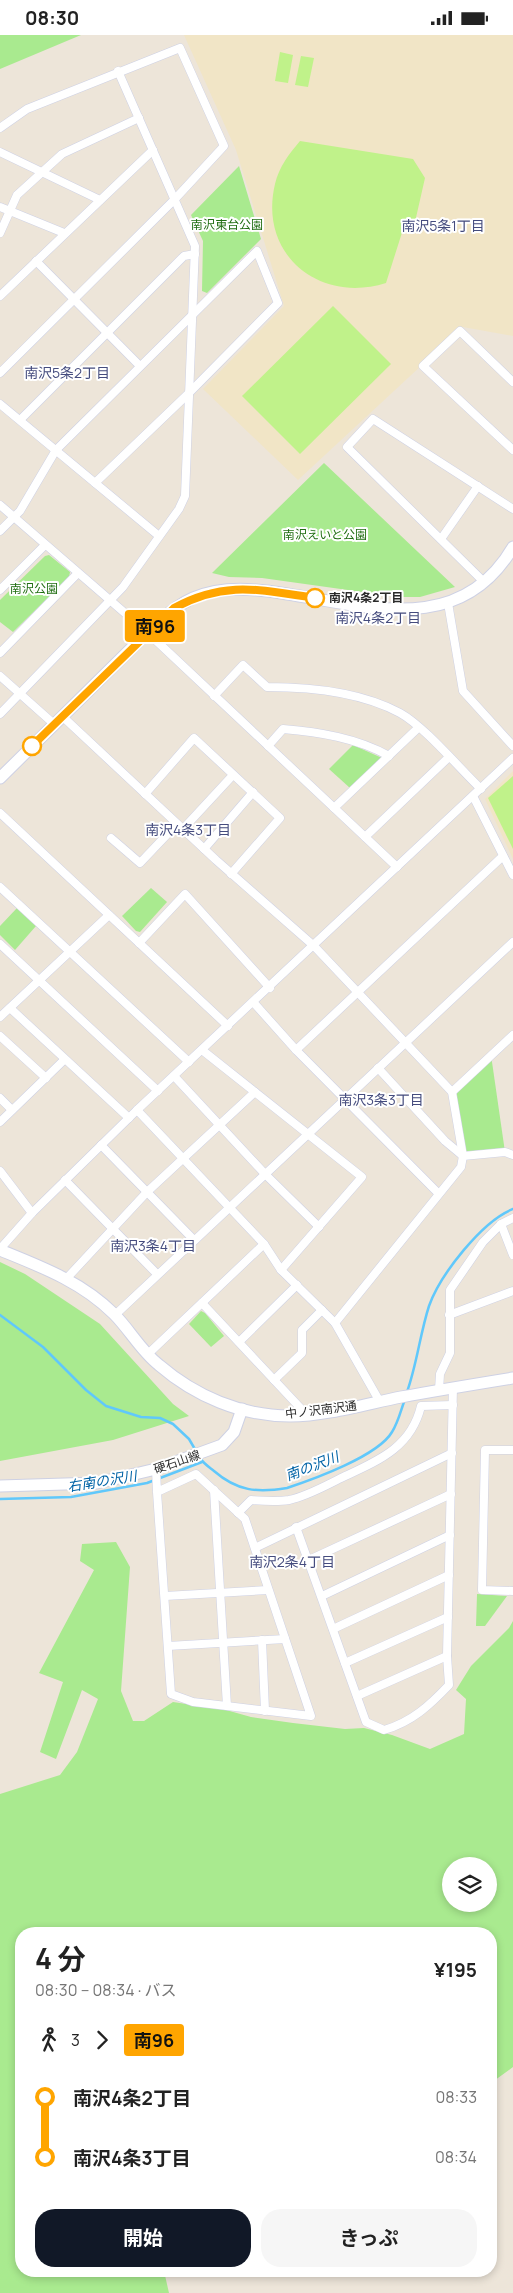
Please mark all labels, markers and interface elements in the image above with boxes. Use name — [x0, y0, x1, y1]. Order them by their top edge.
text: 08:30 — [25, 5, 79, 31]
park label: 南沢東台公園 — [191, 216, 263, 233]
district label: 南沢5条1丁目 — [401, 216, 485, 235]
district label: 南沢5条2丁目 — [24, 363, 110, 382]
park label: 南沢えいと公園 — [283, 526, 367, 543]
park label: 南沢公園 — [10, 580, 58, 597]
marker: 南沢4条2丁目 — [305, 588, 325, 608]
place label: 南沢4条2丁目 — [329, 589, 403, 606]
district label: 南沢4条2丁目 — [335, 608, 421, 627]
line badge: 南96 — [126, 610, 184, 642]
text: 南96 — [135, 614, 175, 638]
unlabelled marker — [22, 736, 42, 756]
district label: 南沢4条3丁目 — [145, 820, 231, 839]
district label: 南沢3条3丁目 — [338, 1090, 424, 1109]
district label: 南沢3条4丁目 — [110, 1236, 196, 1255]
street label: 中ノ沢南沢通 — [284, 1397, 358, 1422]
street label: 硬石山線 — [151, 1446, 202, 1477]
water label: 南の沢川 — [282, 1446, 343, 1484]
water label: 右南の沢川 — [66, 1465, 140, 1495]
district label: 南沢2条4丁目 — [249, 1552, 335, 1571]
map controls — [442, 1857, 497, 1912]
button: layers — [442, 1857, 497, 1912]
text: 4 分 — [35, 1939, 86, 1977]
text: ¥195 — [434, 1957, 477, 1983]
text: 08:30 – 08:34 · バス — [35, 1979, 177, 2001]
icon: walk — [35, 2026, 63, 2054]
icon: forward — [88, 2026, 116, 2054]
text: 南96 — [134, 2028, 174, 2052]
text: 3 — [71, 2029, 80, 2051]
text: 南沢4条2丁目 — [73, 2085, 191, 2111]
text: 08:33 — [435, 2086, 477, 2108]
text: 南沢4条3丁目 — [73, 2145, 191, 2171]
text: 08:34 — [435, 2146, 477, 2168]
button: 開始 — [35, 2209, 251, 2267]
button: きっぷ — [261, 2209, 477, 2267]

